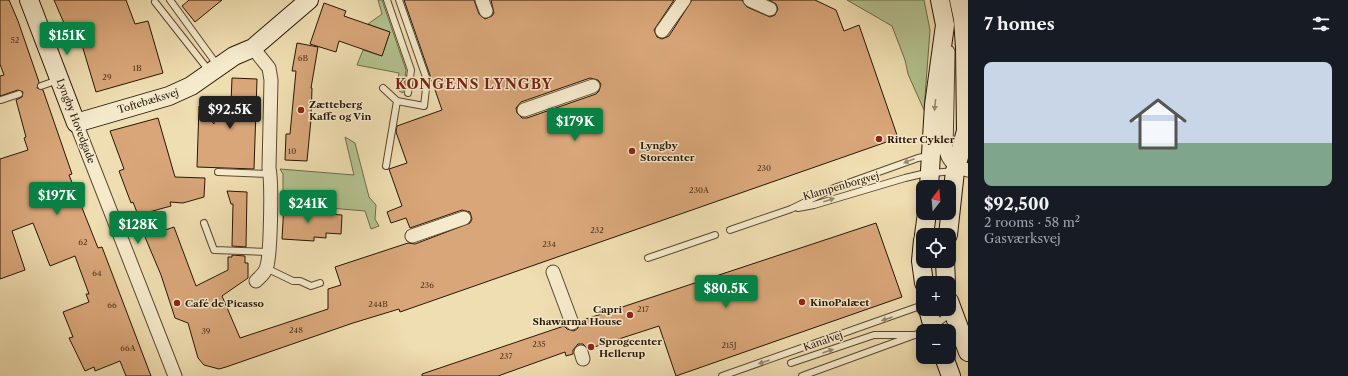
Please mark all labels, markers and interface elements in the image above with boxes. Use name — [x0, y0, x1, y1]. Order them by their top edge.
icon: filters — [1310, 13, 1332, 35]
text: 7 homes — [984, 14, 1055, 34]
pin: $151K — [39, 22, 95, 56]
text: $151K — [49, 27, 85, 43]
house number: 52 — [11, 35, 20, 45]
house number: 6B — [298, 53, 309, 63]
house number: 1B — [133, 63, 142, 73]
house number: 29 — [102, 72, 112, 82]
district label: KONGENS LYNGBY — [395, 75, 553, 93]
street label: Lyngby Hovedgade — [54, 77, 98, 166]
street label: Toftebæksvej — [116, 86, 180, 116]
icon: home — [1122, 88, 1194, 160]
pin: $92.5K — [197, 96, 263, 130]
place label: Zætteberg Kaffe og Vin — [309, 98, 372, 123]
one-way arrow — [931, 99, 938, 111]
text: $92.5K — [208, 101, 252, 117]
marker: Zætteberg Kaffe og Vin — [296, 105, 306, 115]
pin: $179K — [547, 108, 603, 142]
text: $179K — [556, 113, 594, 129]
place label: Ritter Cykler — [887, 133, 955, 146]
marker: Ritter Cykler — [874, 134, 884, 144]
place label: Lyngby Storcenter — [640, 139, 695, 164]
house number: 10 — [288, 146, 296, 156]
marker: Lyngby Storcenter — [627, 146, 637, 156]
one-way arrow — [903, 159, 915, 165]
house number: 230 — [757, 163, 771, 173]
street label: Klampenborgvej — [801, 169, 881, 203]
north arrow — [916, 180, 956, 220]
map controls — [916, 180, 956, 364]
pin: $197K — [29, 182, 85, 216]
house number: 230A — [689, 185, 710, 195]
text: $197K — [38, 187, 76, 203]
pin: $241K — [280, 190, 336, 224]
text: $92,500 — [984, 194, 1049, 214]
text: $241K — [289, 195, 327, 211]
one-way arrow — [823, 197, 835, 203]
pin: $128K — [110, 211, 166, 245]
text: 2 rooms · 58 m² — [984, 214, 1080, 230]
text: $128K — [118, 216, 158, 232]
house number: 232 — [590, 225, 604, 235]
button: locate — [916, 228, 956, 268]
text: Gasværksvej — [984, 230, 1061, 246]
house number: 62 — [78, 237, 88, 247]
house number: 234 — [542, 239, 556, 249]
house number: 64 — [92, 268, 102, 278]
pin: $80.5K — [693, 275, 759, 309]
button: + — [916, 276, 956, 316]
house number: 236 — [420, 280, 434, 290]
text: $80.5K — [704, 280, 748, 296]
place label: KinoPalæet — [810, 296, 869, 309]
place label: Café de Picasso — [185, 297, 264, 310]
marker: KinoPalæet — [797, 297, 807, 307]
marker: Café de Picasso — [172, 298, 182, 308]
house number: 244B — [368, 299, 388, 309]
house number: 66 — [107, 300, 117, 310]
place label: Capri Shawarma House — [533, 303, 622, 328]
house number: 217 — [637, 304, 649, 314]
marker: Capri Shawarma House — [625, 310, 635, 320]
one-way arrow — [880, 316, 892, 322]
button: − — [916, 324, 956, 364]
house number: 248 — [289, 325, 303, 335]
house number: 39 — [201, 326, 211, 336]
street label: Kanalvej — [801, 328, 845, 354]
place label: Sprogcenter Hellerup — [599, 335, 662, 360]
house number: 235 — [532, 339, 546, 349]
house number: 215J — [721, 340, 737, 350]
marker: Sprogcenter Hellerup — [586, 342, 596, 352]
house number: 66A — [120, 343, 137, 353]
one-way arrow — [822, 347, 834, 353]
house number: 237 — [500, 351, 513, 361]
one-way arrow — [757, 359, 769, 365]

